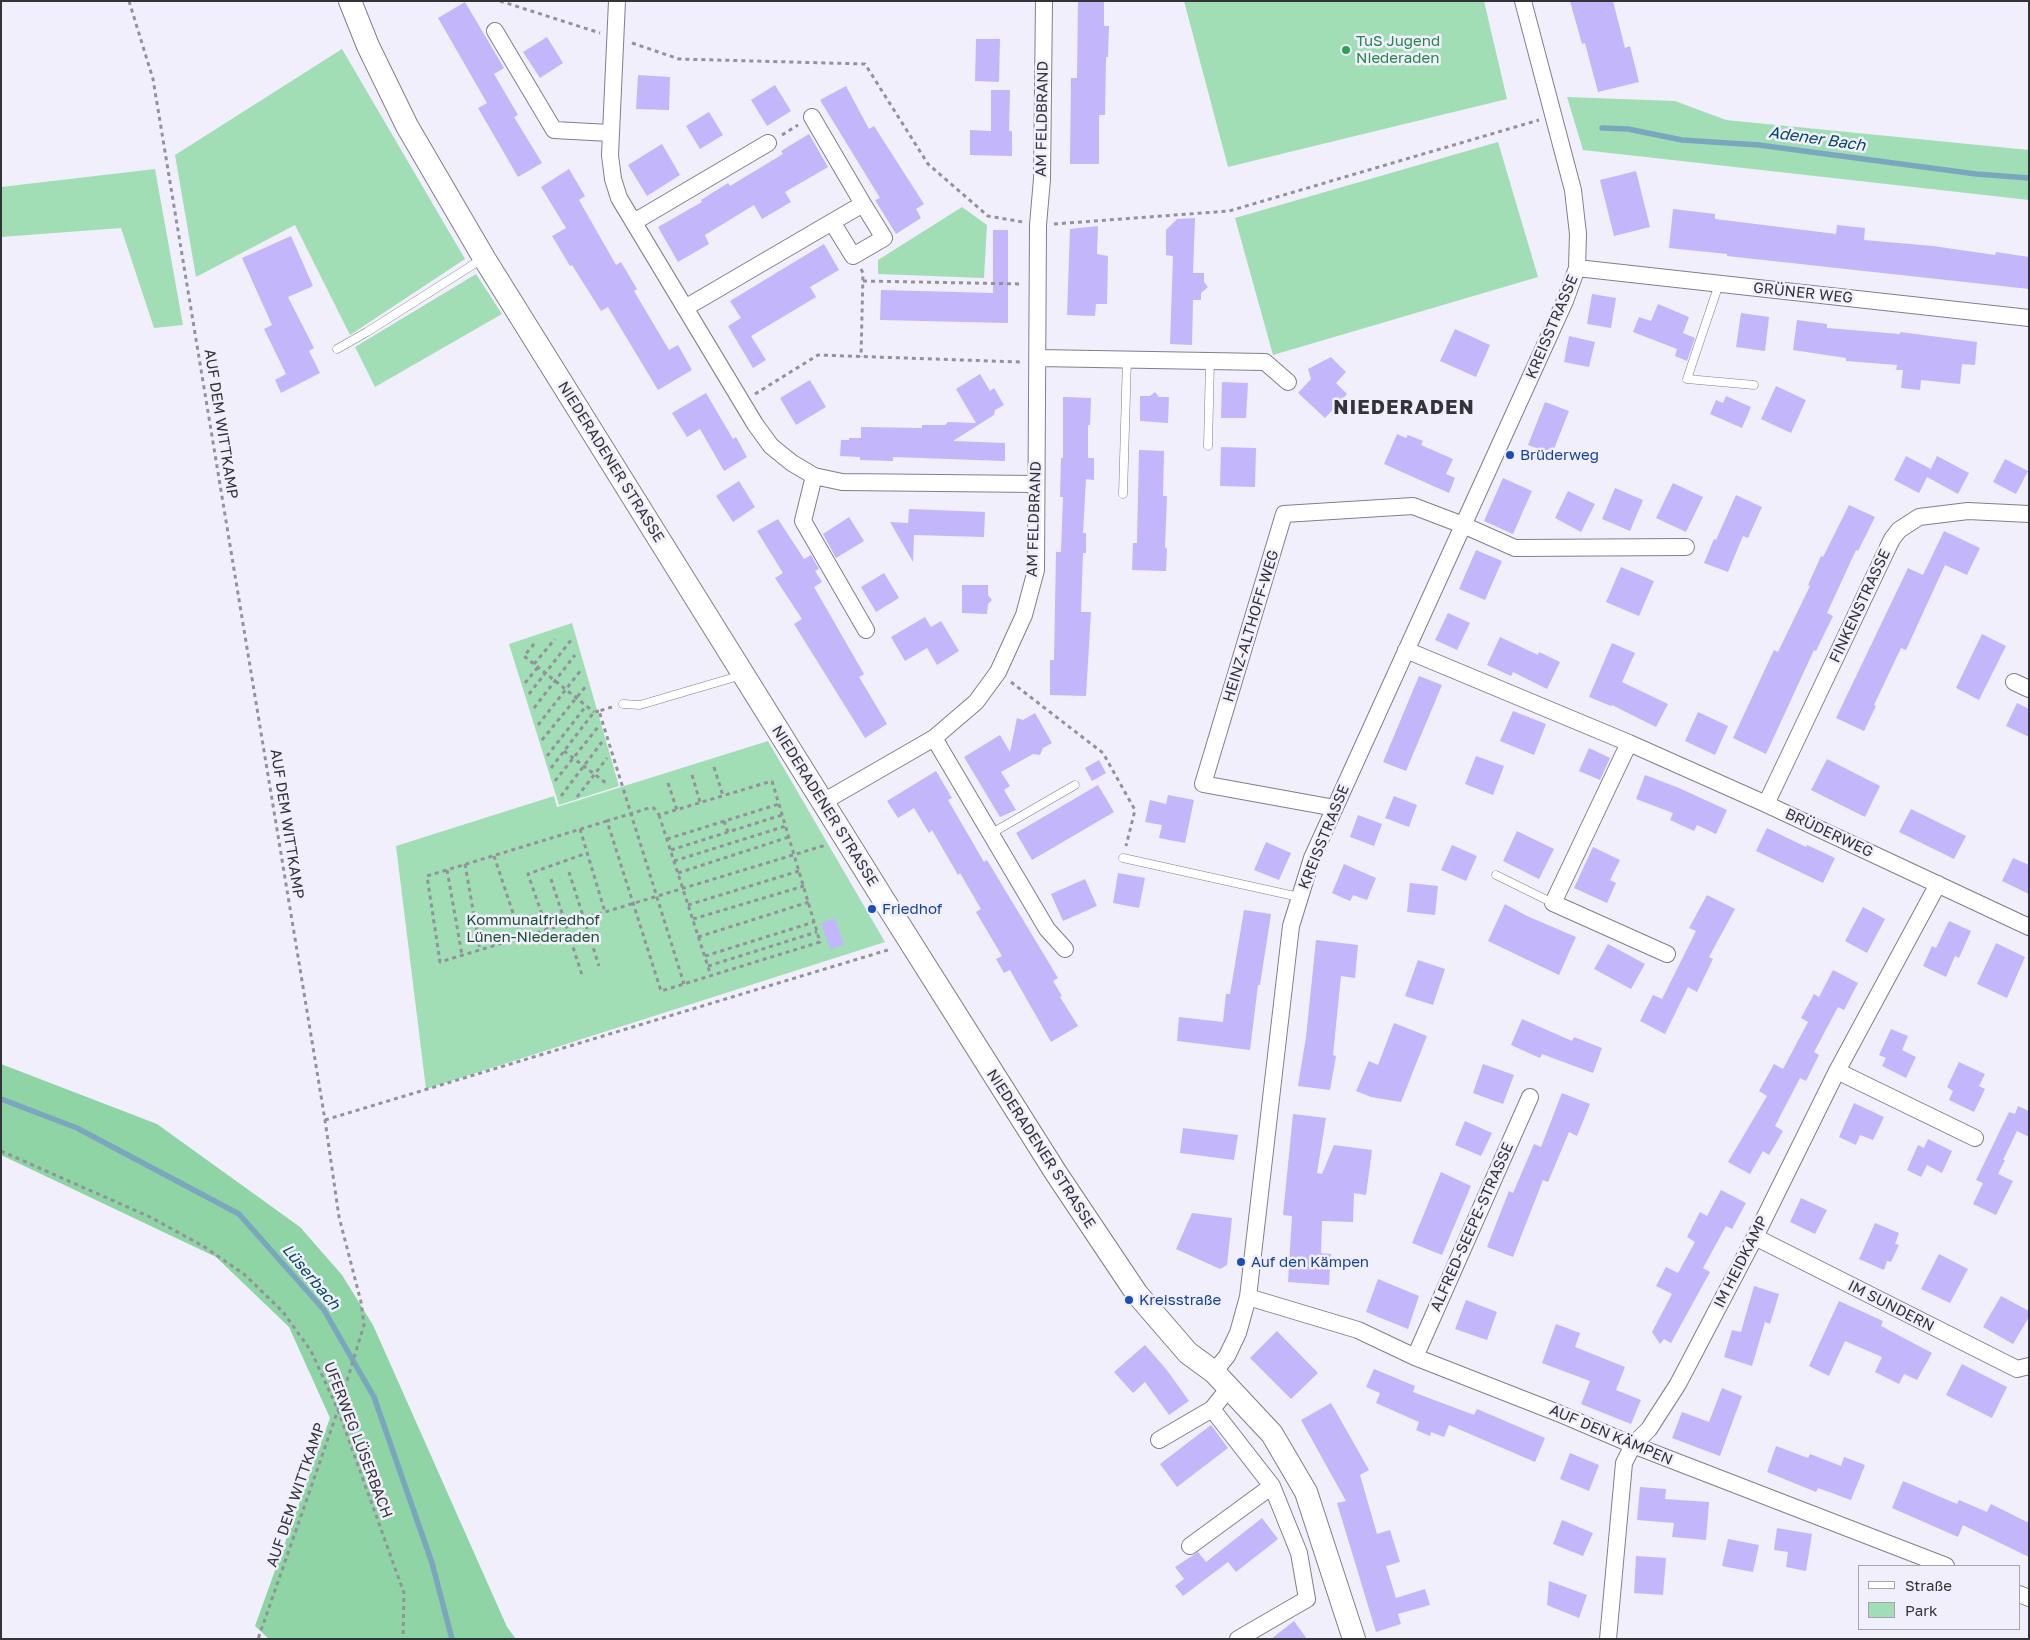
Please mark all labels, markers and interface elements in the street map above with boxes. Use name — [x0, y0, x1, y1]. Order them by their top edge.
place label: TuS Jugend Niederaden — [1356, 32, 1440, 67]
marker: TuS Jugend Niederaden — [1340, 44, 1352, 56]
street label: AM FELDBRAND — [1032, 61, 1052, 177]
water label: Adener Bach — [1767, 123, 1867, 155]
street label: KREISSTRASSE — [1522, 272, 1582, 382]
street label: GRÜNER WEG — [1752, 279, 1854, 307]
street label: AUF DEM WITTKAMP — [200, 348, 242, 500]
street label: NIEDERADENER STRASSE — [554, 378, 668, 546]
district label: NIEDERADEN — [1332, 396, 1476, 420]
place label: Brüderweg — [1520, 446, 1599, 464]
marker: Brüderweg — [1504, 449, 1516, 461]
street label: AM FELDBRAND — [1023, 461, 1045, 577]
street label: FINKENSTRASSE — [1826, 546, 1894, 666]
street label: HEINZ-ALTHOFF-WEG — [1219, 548, 1283, 704]
street label: NIEDERADENER STRASSE — [768, 722, 882, 890]
street label: AUF DEM WITTKAMP — [266, 748, 308, 900]
street label: KREISSTRASSE — [1295, 782, 1353, 892]
street label: BRÜDERWEG — [1782, 805, 1876, 861]
place label: Friedhof — [882, 900, 942, 918]
marker: Friedhof — [866, 903, 878, 915]
park label: Kommunalfriedhof Lünen-Niederaden — [466, 911, 600, 946]
street label: NIEDERADENER STRASSE — [983, 1066, 1099, 1232]
street label: ALFRED-SEEPE-STRASSE — [1427, 1140, 1517, 1314]
street label: IM HEIDKAMP — [1710, 1213, 1772, 1311]
water label: Lüserbach — [278, 1240, 344, 1314]
place label: Auf den Kämpen — [1251, 1253, 1369, 1271]
marker: Auf den Kämpen — [1235, 1256, 1247, 1268]
street label: IM SUNDERN — [1845, 1277, 1937, 1335]
place label: Kreisstraße — [1139, 1291, 1221, 1309]
marker: Kreisstraße — [1123, 1294, 1135, 1306]
street label: UFERWEG LÜSERBACH — [320, 1359, 396, 1521]
street label: AUF DEN KÄMPEN — [1547, 1401, 1675, 1469]
street label: AUF DEM WITTKAMP — [263, 1421, 329, 1569]
legend — [1858, 1565, 2020, 1630]
text: Straße — [1905, 1576, 1952, 1594]
text: Park — [1905, 1601, 1937, 1619]

